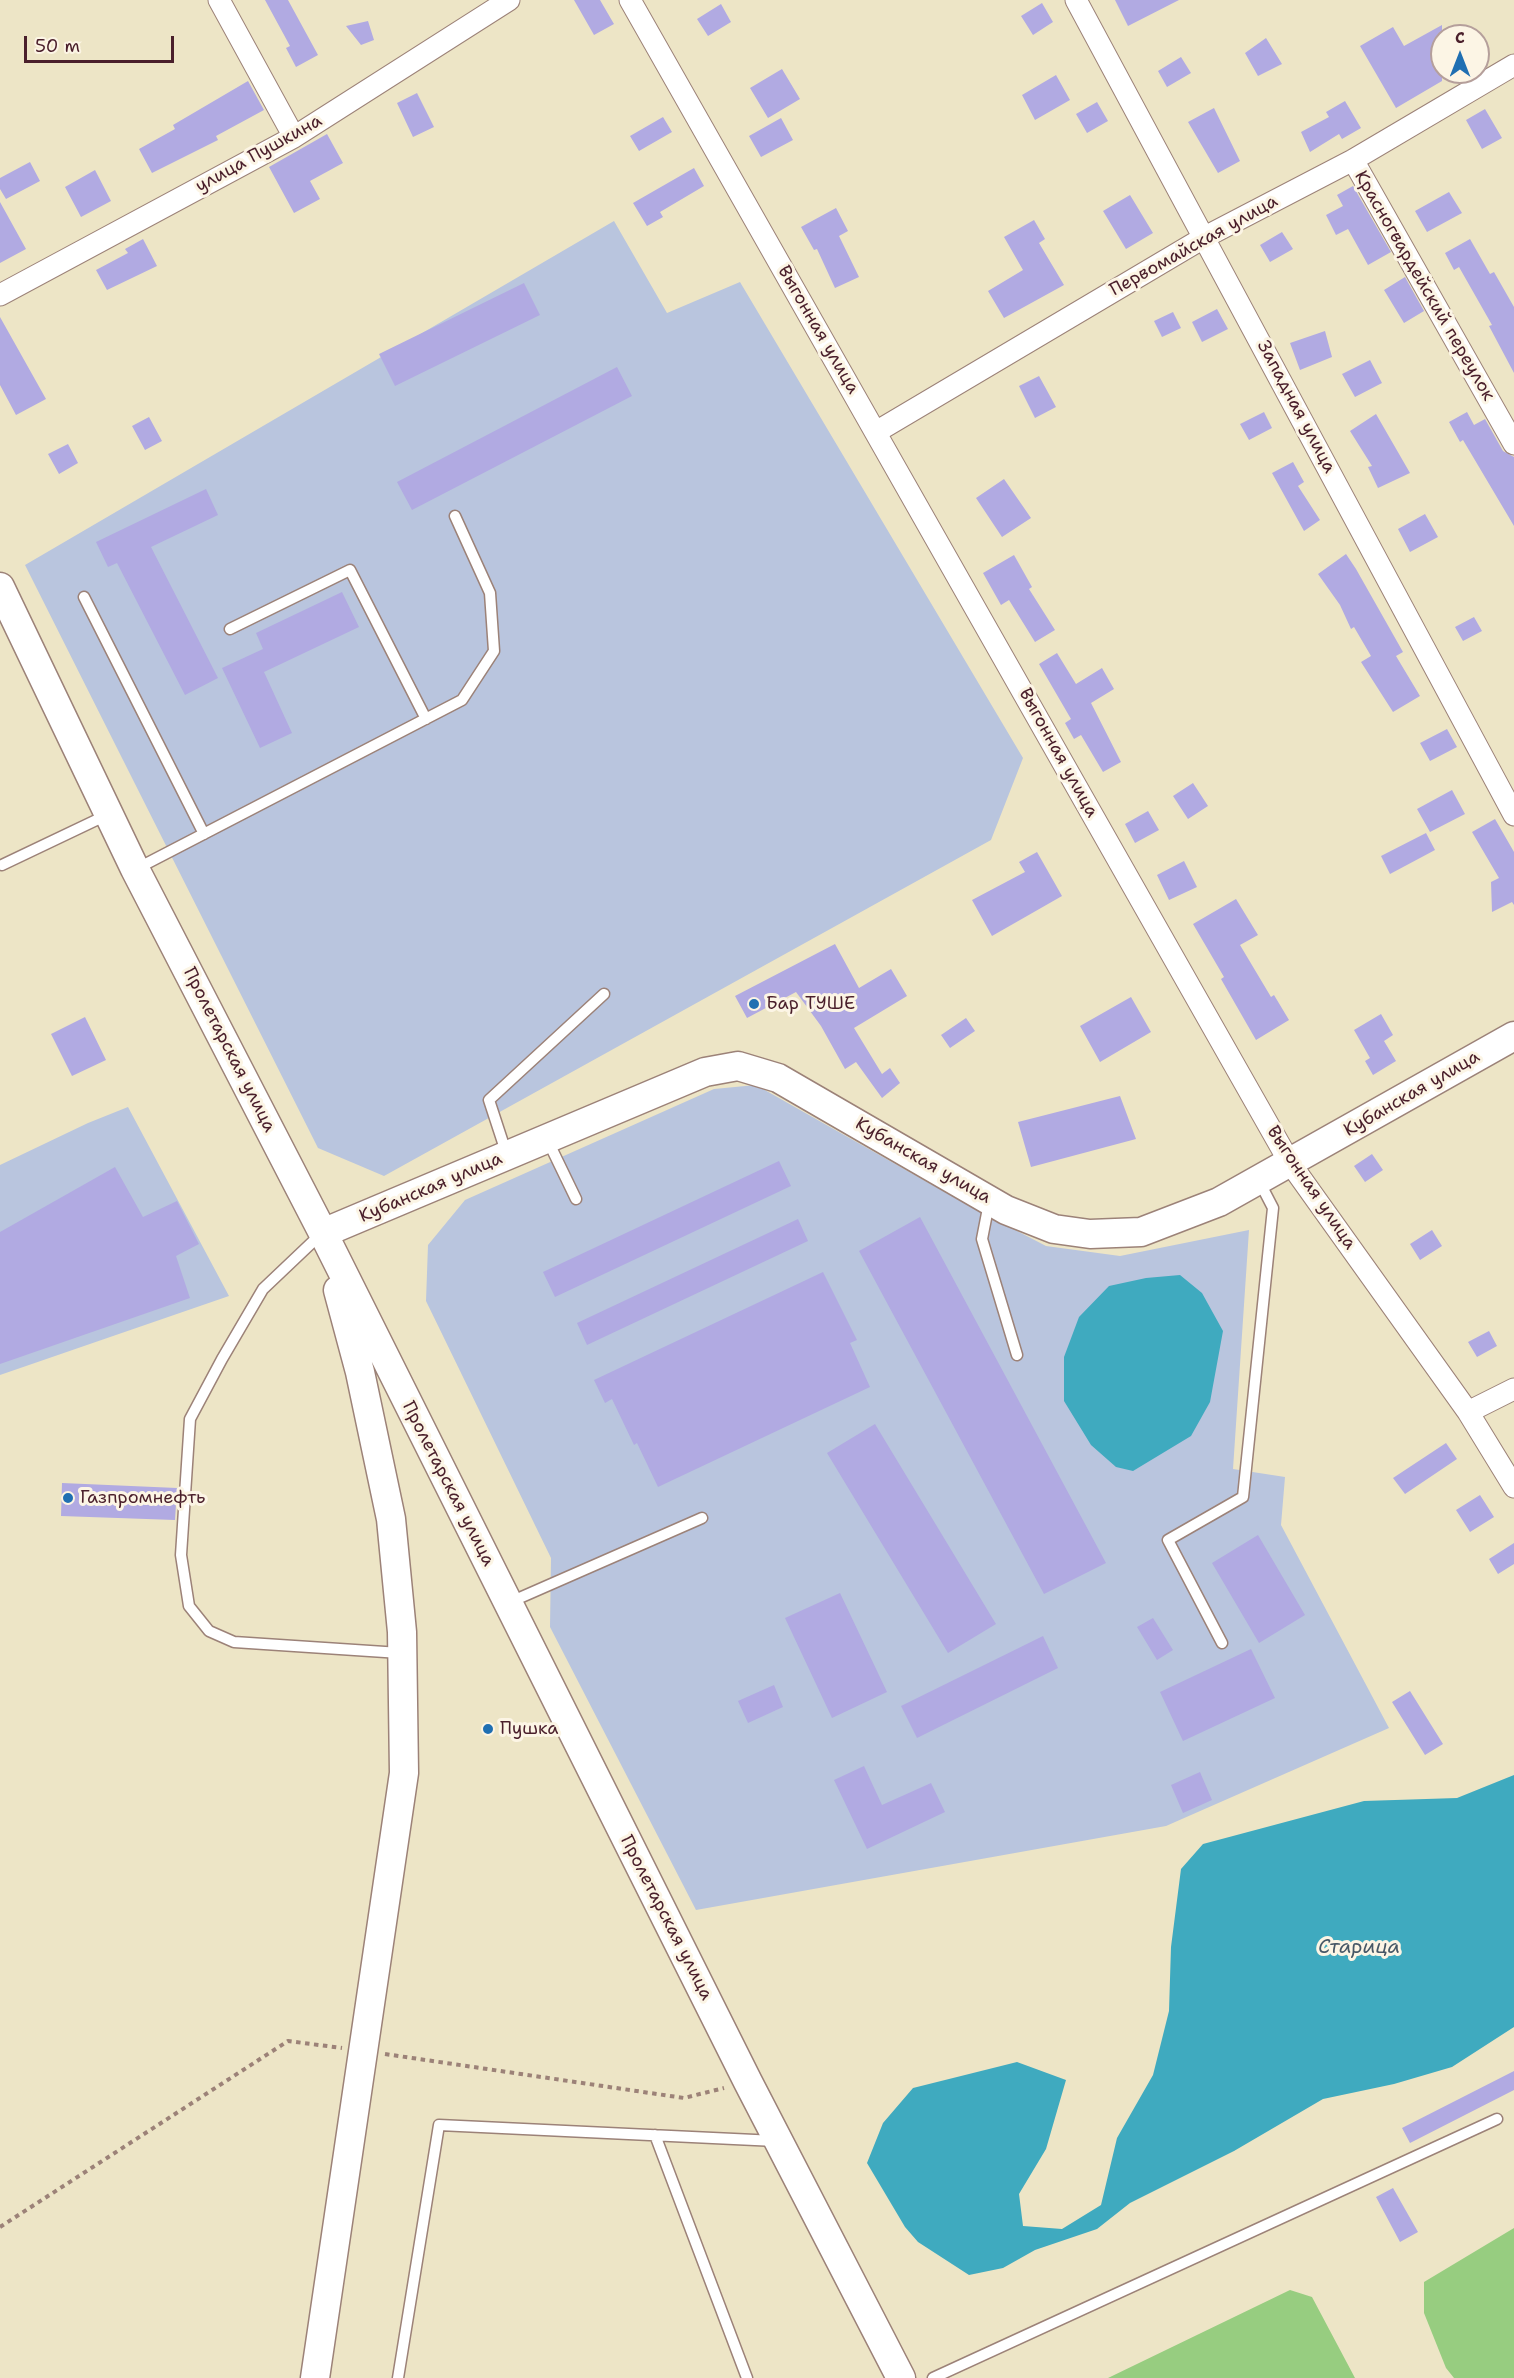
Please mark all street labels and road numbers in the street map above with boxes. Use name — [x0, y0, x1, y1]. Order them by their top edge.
street label: улица Пушкина — [192, 110, 326, 198]
street label: Красногвардейский переулок — [1349, 167, 1499, 405]
street label: Первомайская улица — [1106, 191, 1282, 301]
street label: Выгонная улица — [773, 262, 863, 398]
street label: Западная улица — [1252, 337, 1340, 477]
street label: Выгонная улица — [1014, 685, 1102, 821]
street label: Пролетарская улица — [178, 964, 280, 1136]
street label: Кубанская улица — [1340, 1046, 1484, 1142]
street label: Кубанская улица — [851, 1113, 995, 1209]
street label: Выгонная улица — [1262, 1122, 1360, 1254]
street label: Кубанская улица — [356, 1148, 506, 1228]
street label: Пролетарская улица — [397, 1398, 499, 1570]
street label: Пролетарская улица — [615, 1832, 717, 2004]

